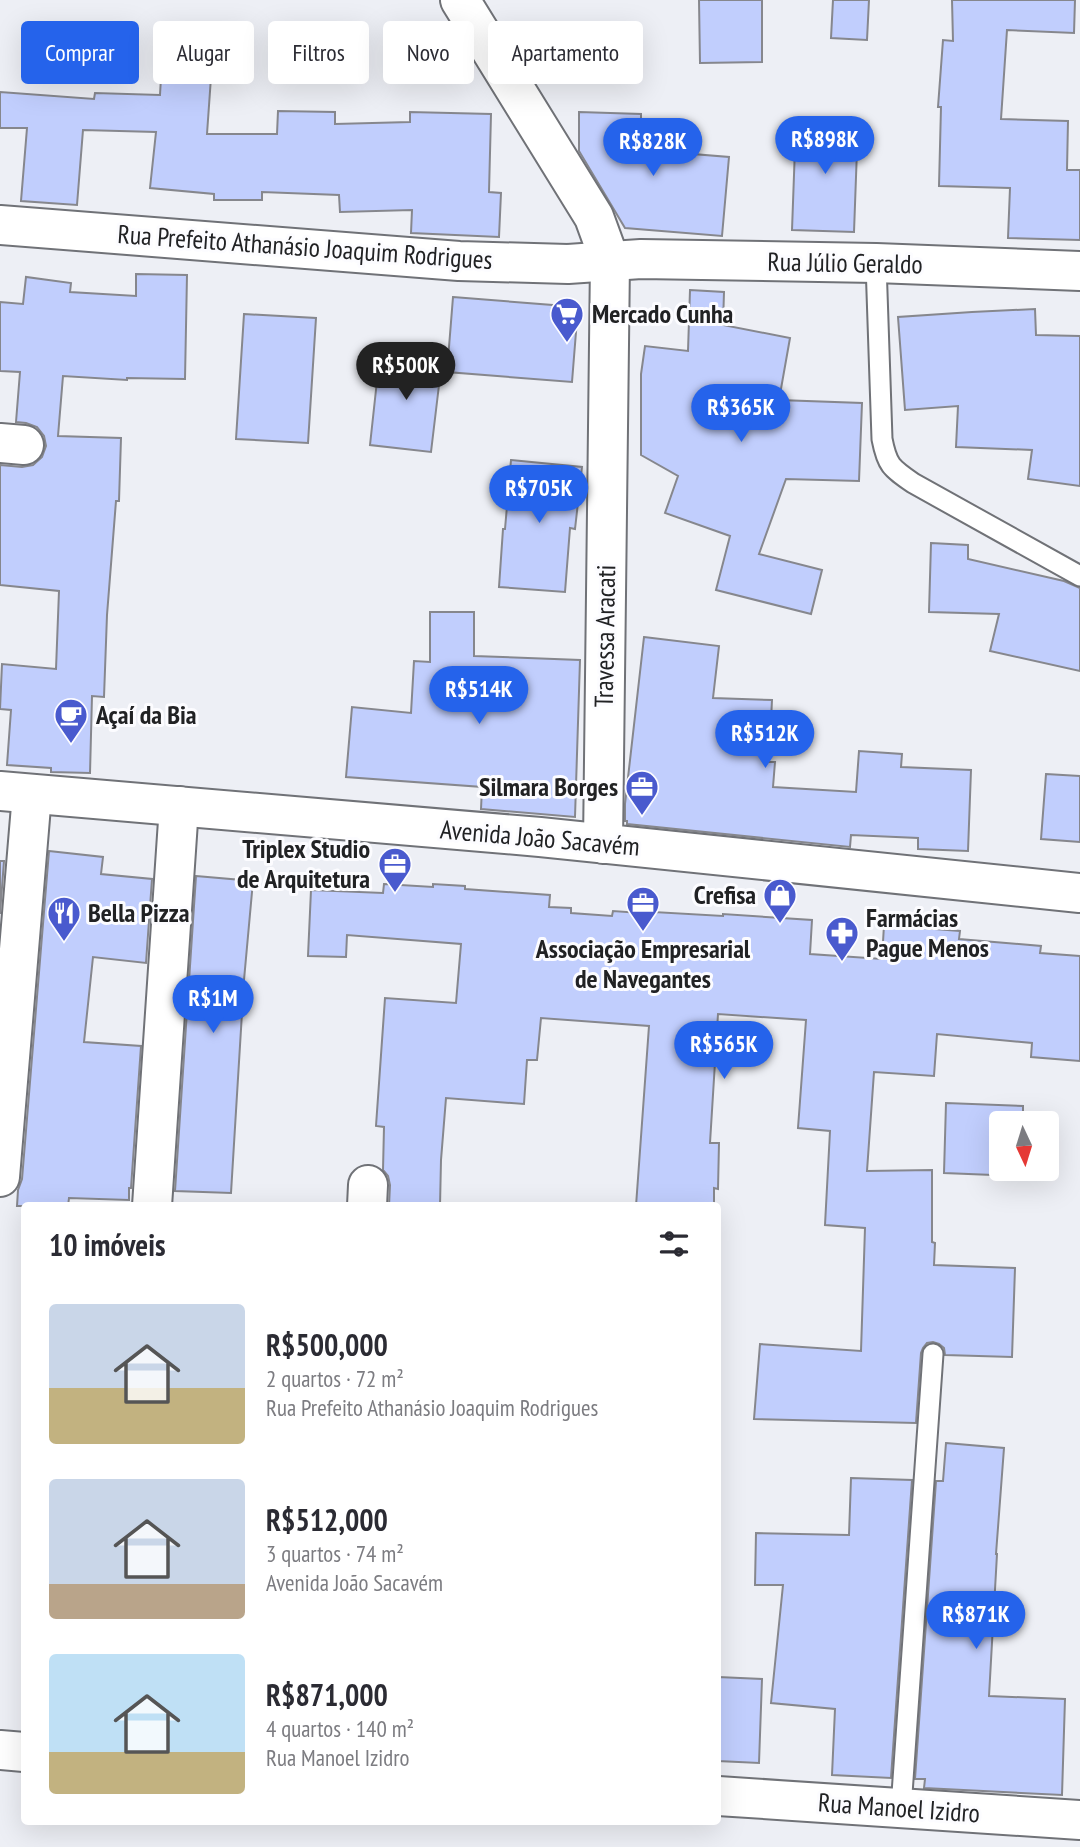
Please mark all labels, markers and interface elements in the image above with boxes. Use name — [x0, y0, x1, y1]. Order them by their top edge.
chip: Comprar — [21, 21, 139, 84]
chip: Alugar — [153, 21, 254, 84]
chip: Filtros — [268, 21, 369, 84]
chip: Novo — [383, 21, 474, 84]
chip: Apartamento — [488, 21, 643, 84]
pin: R$898K — [768, 116, 882, 176]
pin: R$828K — [596, 118, 710, 178]
text: R$898K — [791, 124, 859, 153]
text: R$828K — [619, 126, 687, 155]
street label: Rua Prefeito Athanásio Joaquim Rodrigues — [117, 217, 494, 276]
street label: Rua Júlio Geraldo — [767, 245, 923, 280]
supermarket icon: Mercado Cunha — [548, 295, 586, 344]
place label: Mercado Cunha — [592, 297, 733, 330]
pin: R$500K — [349, 342, 463, 402]
text: R$500K — [372, 350, 440, 379]
pin: R$365K — [684, 384, 798, 444]
text: R$365K — [707, 392, 775, 421]
pin: R$705K — [482, 466, 596, 525]
text: R$705K — [505, 473, 573, 502]
street label: Travessa Aracati — [587, 564, 622, 708]
pin: R$514K — [422, 666, 536, 726]
text: R$514K — [445, 674, 513, 703]
cafe icon: Açaí da Bia — [52, 696, 90, 745]
place label: Açaí da Bia — [95, 698, 197, 731]
pin: R$512K — [708, 710, 822, 770]
text: R$512K — [731, 718, 799, 747]
office icon: Silmara Borges — [623, 768, 661, 817]
place label: Silmara Borges — [479, 770, 618, 803]
street label: Avenida João Sacavém — [439, 812, 641, 863]
place label: Triplex Studio de Arquitetura — [237, 832, 370, 895]
office icon: Triplex Studio de Arquitetura — [376, 845, 414, 894]
shop icon: Crefisa — [761, 876, 799, 925]
place label: Crefisa — [694, 878, 756, 911]
office icon: Associação Empresarial de Navegantes — [624, 884, 662, 933]
restaurant icon: Bella Pizza — [45, 894, 83, 943]
place label: Bella Pizza — [88, 896, 189, 929]
place label: Farmácias Pague Menos — [866, 901, 989, 964]
pharmacy icon: Farmácias Pague Menos — [823, 914, 861, 963]
place label: Associação Empresarial de Navegantes — [535, 932, 751, 995]
pin: R$1M — [172, 976, 254, 1035]
text: R$1M — [189, 983, 237, 1012]
pin: R$565K — [667, 1021, 781, 1081]
text: R$565K — [690, 1029, 758, 1058]
north arrow — [989, 1111, 1059, 1181]
map controls — [989, 1111, 1059, 1181]
text: 10 imóveis — [49, 1225, 165, 1264]
icon: filters — [655, 1225, 693, 1263]
text: R$500,000 — [266, 1325, 388, 1364]
icon: home — [105, 1332, 189, 1416]
text: 2 quartos · 72 m² — [266, 1364, 404, 1393]
text: Rua Prefeito Athanásio Joaquim Rodrigues — [266, 1393, 598, 1422]
text: R$512,000 — [266, 1500, 388, 1539]
icon: home — [105, 1507, 189, 1591]
text: 3 quartos · 74 m² — [266, 1539, 404, 1568]
text: Avenida João Sacavém — [266, 1568, 443, 1597]
pin: R$871K — [919, 1592, 1033, 1651]
text: R$871K — [942, 1599, 1010, 1628]
text: R$871,000 — [266, 1675, 388, 1714]
icon: home — [105, 1682, 189, 1766]
text: 4 quartos · 140 m² — [266, 1714, 414, 1743]
text: Rua Manoel Izidro — [266, 1743, 410, 1772]
street label: Rua Manoel Izidro — [817, 1785, 981, 1830]

